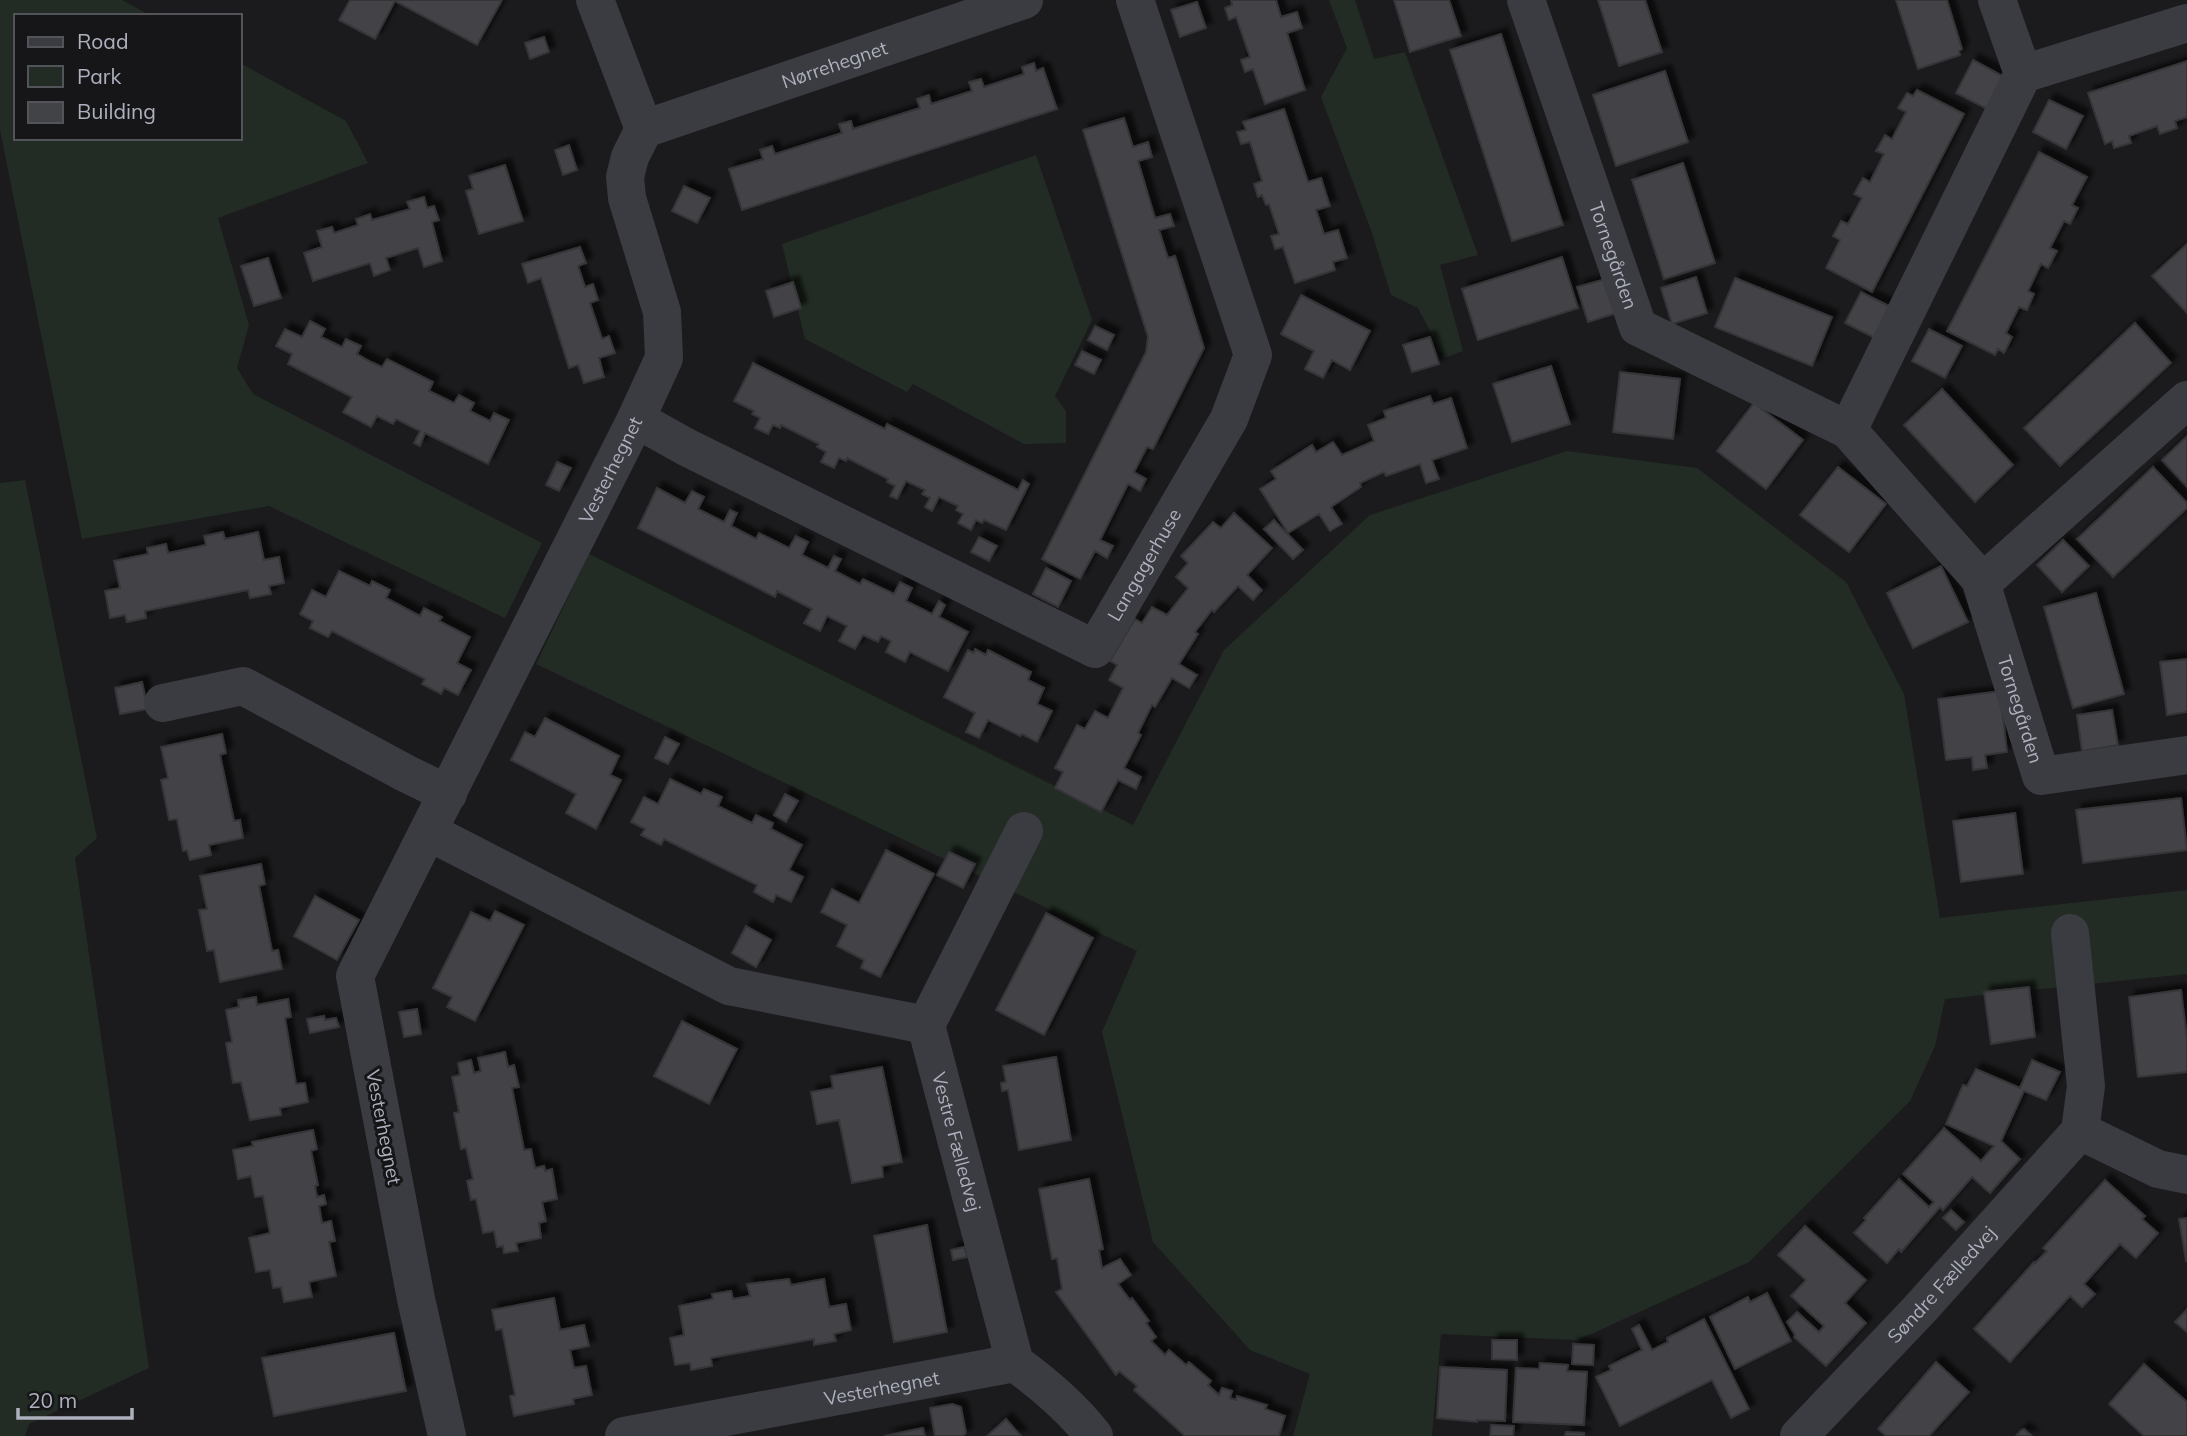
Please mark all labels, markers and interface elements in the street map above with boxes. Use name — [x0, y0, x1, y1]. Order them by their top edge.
legend — [14, 14, 242, 140]
text: Road — [77, 28, 128, 54]
street label: Nørrehegnet — [778, 35, 891, 93]
text: Park — [77, 63, 121, 89]
text: Building — [77, 98, 156, 124]
street label: Tornegården — [1584, 199, 1643, 312]
street label: Vesterhegnet — [573, 412, 647, 527]
street label: Langagerhuse — [1102, 504, 1186, 625]
street label: Tornegården — [1992, 652, 2048, 766]
street label: Vesterhegnet — [361, 1067, 407, 1187]
street label: Vestre Fælledvej — [927, 1069, 987, 1214]
street label: Søndre Fælledvej — [1882, 1221, 2001, 1348]
street label: Vesterhegnet — [822, 1365, 941, 1410]
scale bar — [18, 1376, 131, 1420]
text: 20 m — [28, 1387, 77, 1413]

